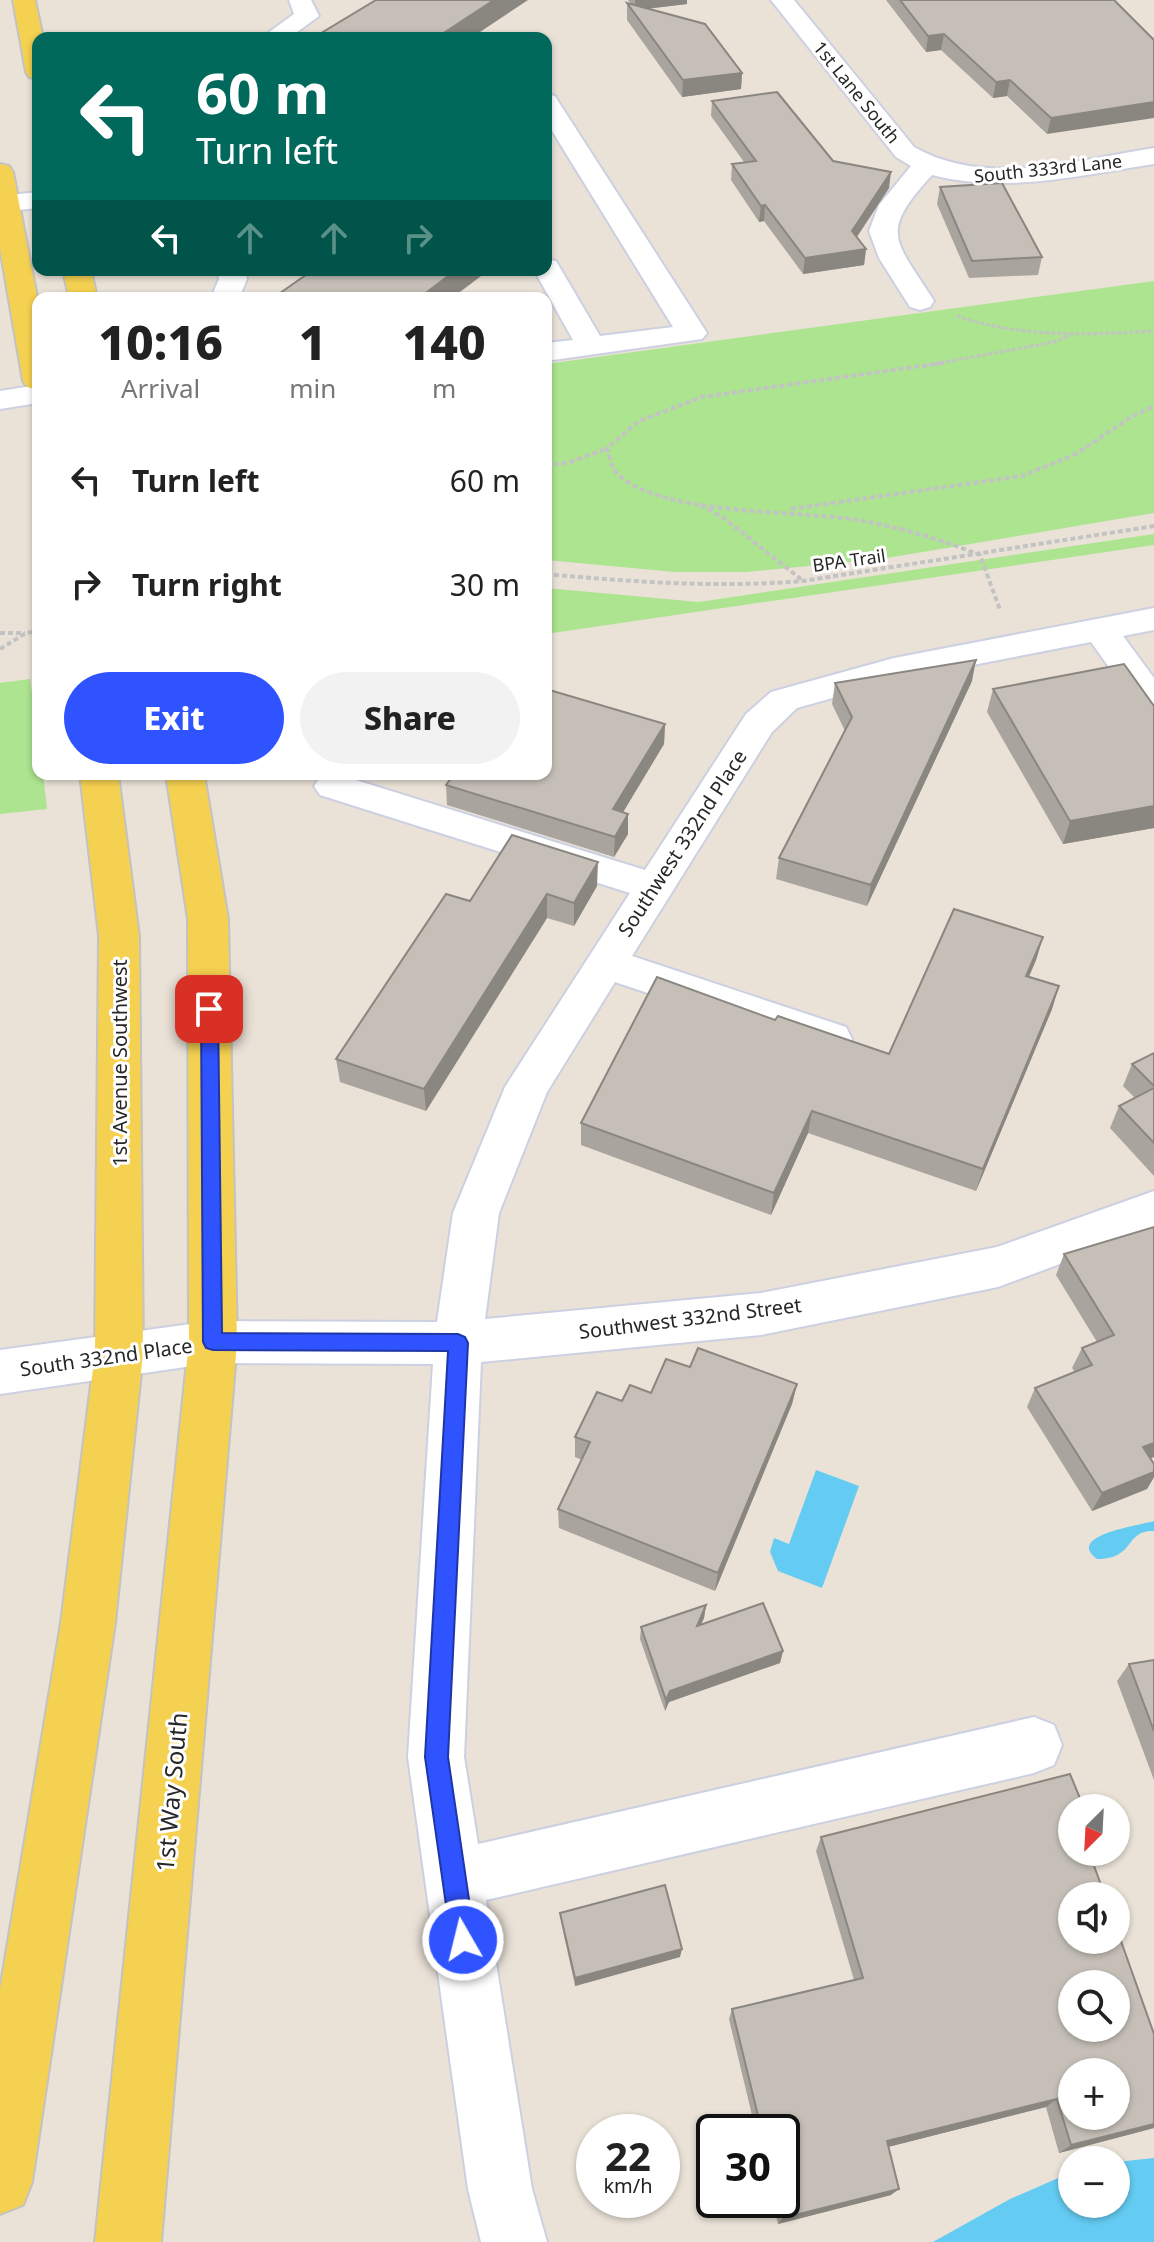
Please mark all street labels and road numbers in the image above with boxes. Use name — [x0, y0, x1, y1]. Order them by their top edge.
street label: 1st Lane South — [808, 36, 906, 148]
street label: South 333rd Lane — [973, 148, 1123, 188]
street label: BPA Trail — [811, 543, 887, 577]
street label: Southwest 332nd Place — [611, 744, 753, 942]
street label: 1st Avenue Southwest — [106, 959, 133, 1167]
street label: Southwest 332nd Street — [577, 1291, 803, 1345]
street label: South 332nd Place — [18, 1332, 194, 1382]
street label: 1st Way South — [148, 1711, 194, 1873]

